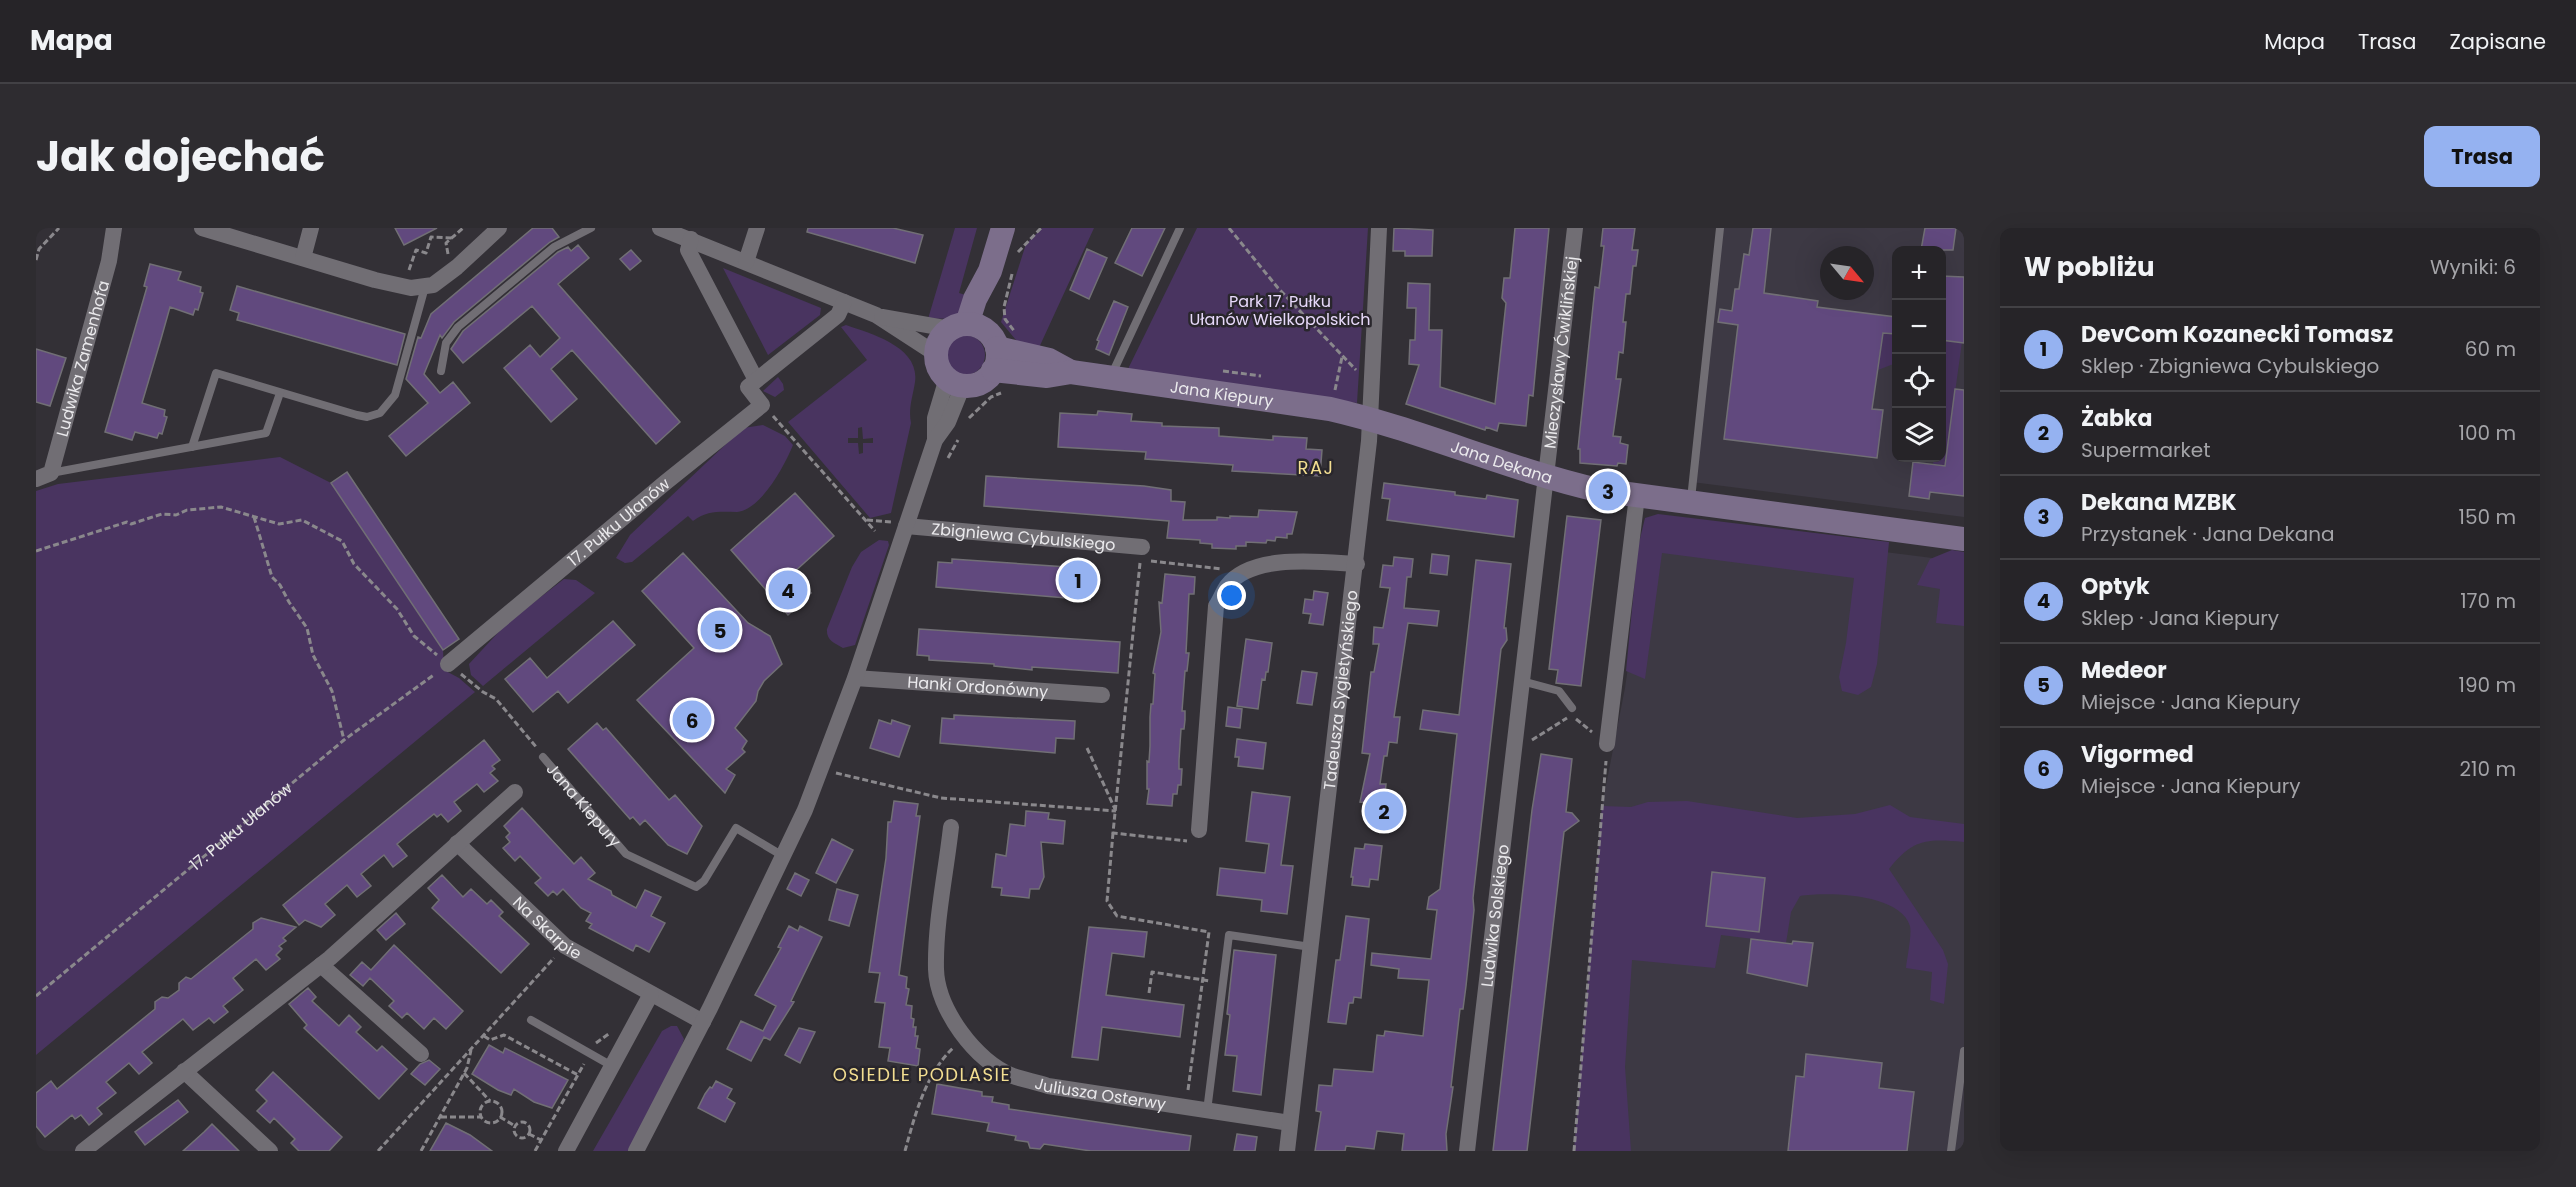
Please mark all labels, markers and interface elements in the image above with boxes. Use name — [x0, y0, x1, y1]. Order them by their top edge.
text: Mapa — [30, 21, 113, 60]
text: Mapa — [2264, 27, 2325, 56]
text: Trasa — [2358, 27, 2416, 56]
text: Zapisane — [2449, 27, 2546, 56]
button: Trasa — [2424, 126, 2540, 187]
text: Jak dojechać — [36, 127, 325, 186]
north arrow — [1820, 246, 1874, 300]
map controls — [1892, 246, 1946, 462]
button: + — [1892, 246, 1946, 300]
text: W pobliżu — [2024, 249, 2155, 285]
text: Wyniki: 6 — [2430, 253, 2516, 281]
street label: Mieczysławy Ćwiklińskiej — [1538, 255, 1583, 450]
street label: Ludwika Zamenhofa — [50, 278, 115, 439]
park label: Park 17. Pułku Ułanów Wielkopolskich — [1190, 290, 1370, 331]
button: − — [1892, 300, 1946, 354]
text: DevCom Kozanecki Tomasz — [2081, 319, 2393, 350]
text: 1 — [2040, 335, 2047, 363]
text: 60 m — [2465, 335, 2516, 363]
text: Sklep · Zbigniewa Cybulskiego — [2081, 352, 2379, 380]
button: locate — [1892, 354, 1946, 408]
street label: Jana Kiepury — [1169, 375, 1275, 412]
text: Żabka — [2081, 403, 2153, 434]
button: layers — [1892, 408, 1946, 462]
text: 2 — [2038, 419, 2049, 447]
text: 100 m — [2459, 419, 2516, 447]
street label: Jana Dekana — [1448, 434, 1555, 489]
text: Supermarket — [2081, 436, 2210, 464]
district label: RAJ — [1297, 455, 1335, 480]
pin: 3 — [1588, 468, 1628, 514]
street label: 17. Pułku Ułanów — [562, 472, 675, 571]
text: Dekana MZBK — [2081, 487, 2237, 518]
text: 3 — [2037, 503, 2050, 531]
text: 150 m — [2459, 503, 2516, 531]
street label: Zbigniewa Cybulskiego — [931, 517, 1116, 556]
text: Przystanek · Jana Dekana — [2081, 520, 2335, 548]
pin: 1 — [1058, 558, 1098, 602]
pin: 4 — [768, 568, 807, 613]
text: Optyk — [2081, 571, 2150, 602]
your location — [1217, 581, 1246, 610]
text: 4 — [2037, 587, 2050, 615]
text: 170 m — [2460, 587, 2516, 615]
street label: Tadeusza Sygietyńskiego — [1317, 589, 1363, 791]
text: Sklep · Jana Kiepury — [2081, 604, 2279, 632]
pin: 5 — [700, 608, 740, 652]
text: Medeor — [2081, 655, 2167, 686]
street label: Hanki Ordonówny — [907, 670, 1049, 703]
text: 5 — [2037, 671, 2050, 699]
text: 190 m — [2459, 671, 2516, 699]
text: Miejsce · Jana Kiepury — [2081, 688, 2301, 716]
pin: 6 — [672, 698, 712, 742]
text: Vigormed — [2081, 739, 2194, 770]
text: 6 — [2037, 755, 2050, 783]
text: 210 m — [2460, 755, 2516, 783]
street label: Jana Kiepury — [541, 758, 627, 852]
text: Miejsce · Jana Kiepury — [2081, 772, 2301, 800]
street label: 17. Pułku Ułanów — [184, 776, 297, 875]
pin: 2 — [1364, 788, 1404, 834]
street label: Ludwika Solskiego — [1475, 843, 1514, 988]
street label: Na Skarpie — [508, 891, 586, 965]
district label: OSIEDLE PODLASIE — [833, 1062, 1011, 1087]
street label: Juliusza Osterwy — [1032, 1071, 1168, 1115]

